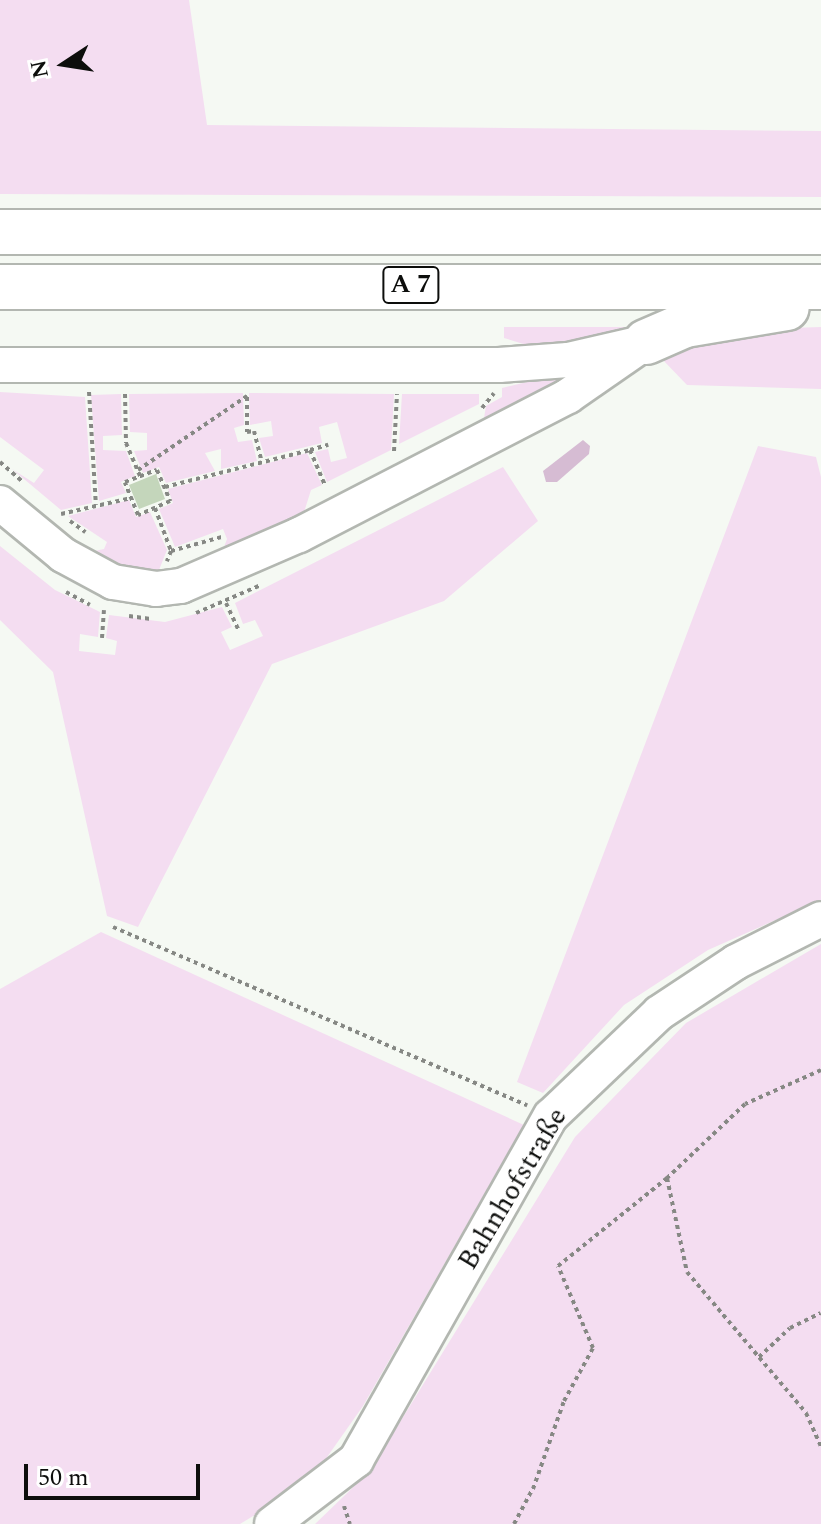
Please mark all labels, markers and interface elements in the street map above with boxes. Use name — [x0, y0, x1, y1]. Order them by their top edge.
north arrow — [24, 24, 104, 104]
text: N — [22, 57, 58, 81]
road number: A 7 — [381, 263, 441, 307]
street label: Bahnhofstraße — [451, 1102, 575, 1276]
scale bar — [28, 1448, 204, 1498]
text: 50 m — [38, 1460, 89, 1496]

